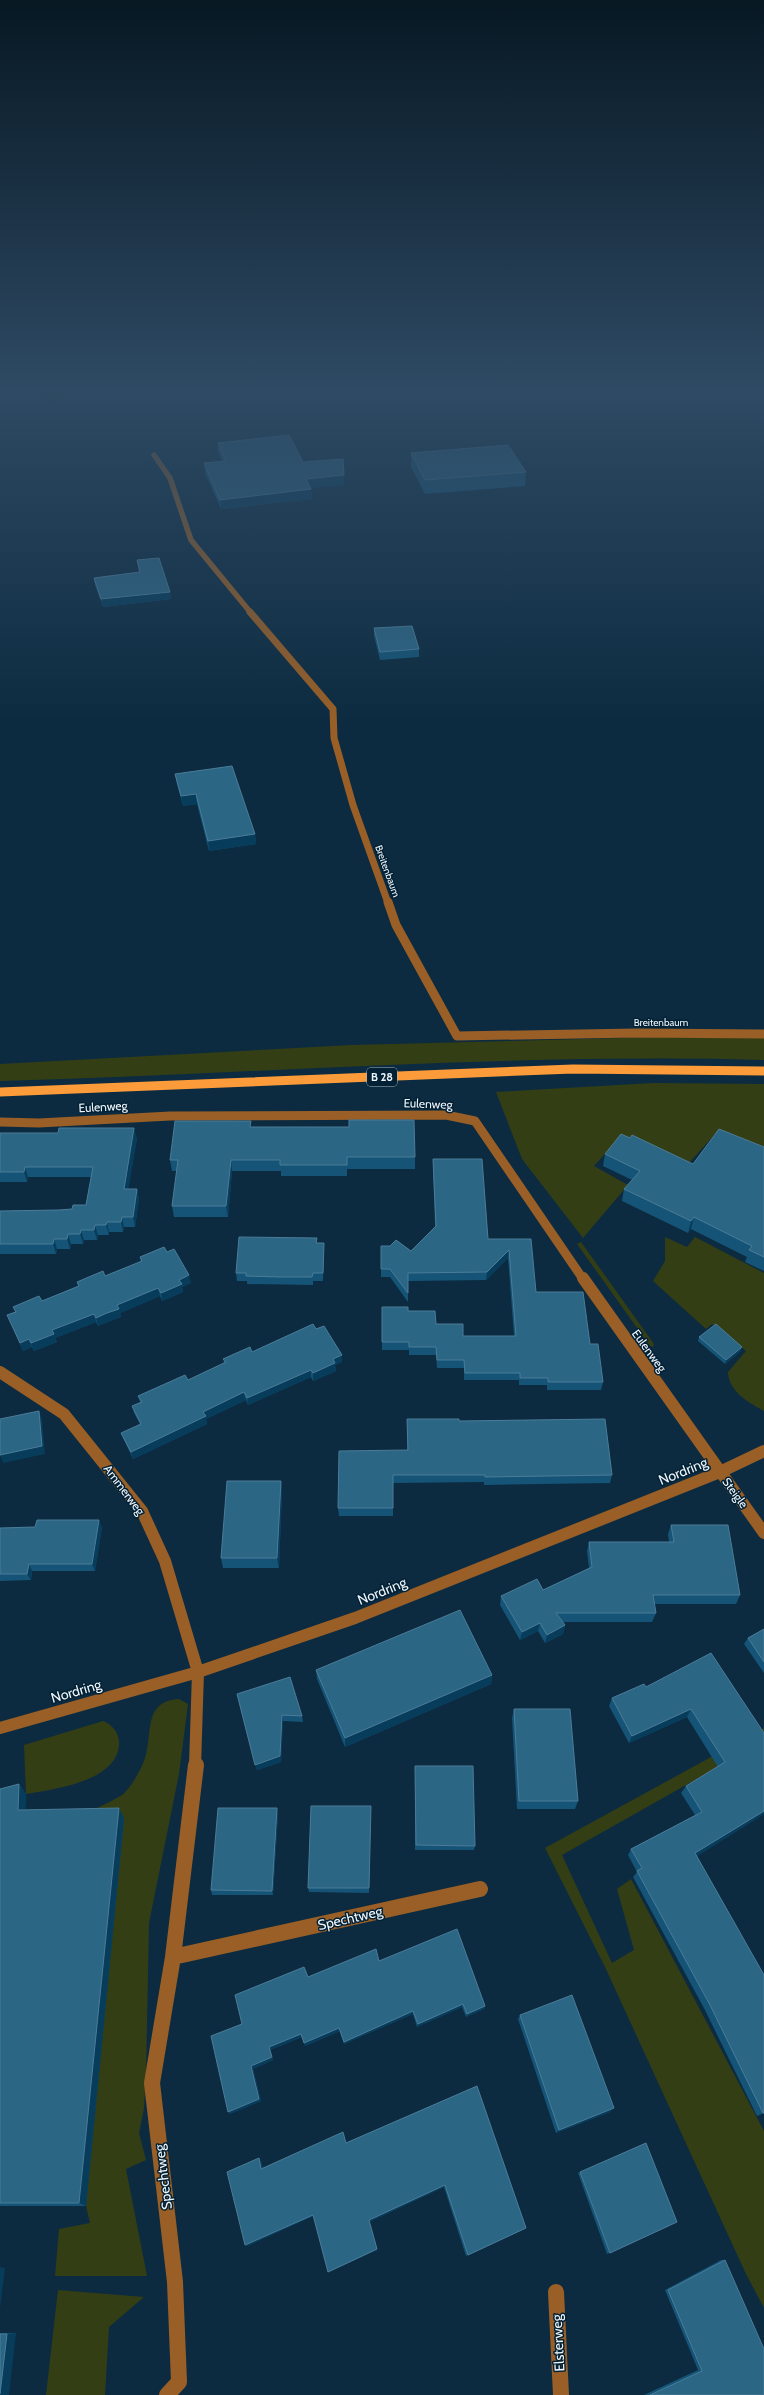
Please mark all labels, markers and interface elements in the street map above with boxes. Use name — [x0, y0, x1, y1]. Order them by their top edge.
street label: Breitenbaum — [372, 843, 403, 899]
street label: Breitenbaum — [634, 1016, 689, 1029]
road number: B 28 — [367, 1068, 397, 1086]
street label: Eulenweg — [403, 1095, 454, 1112]
street label: Eulenweg — [78, 1098, 129, 1115]
street label: Eulenweg — [629, 1326, 670, 1376]
street label: Nordring — [656, 1453, 711, 1489]
street label: Ammerweg — [101, 1462, 149, 1519]
street label: Steigle — [719, 1474, 752, 1511]
street label: Nordring — [355, 1573, 410, 1609]
street label: Nordring — [49, 1675, 104, 1707]
street label: Spechtweg — [316, 1902, 385, 1934]
street label: Spechtweg — [150, 2142, 176, 2211]
street label: Elsterweg — [547, 2313, 568, 2372]

